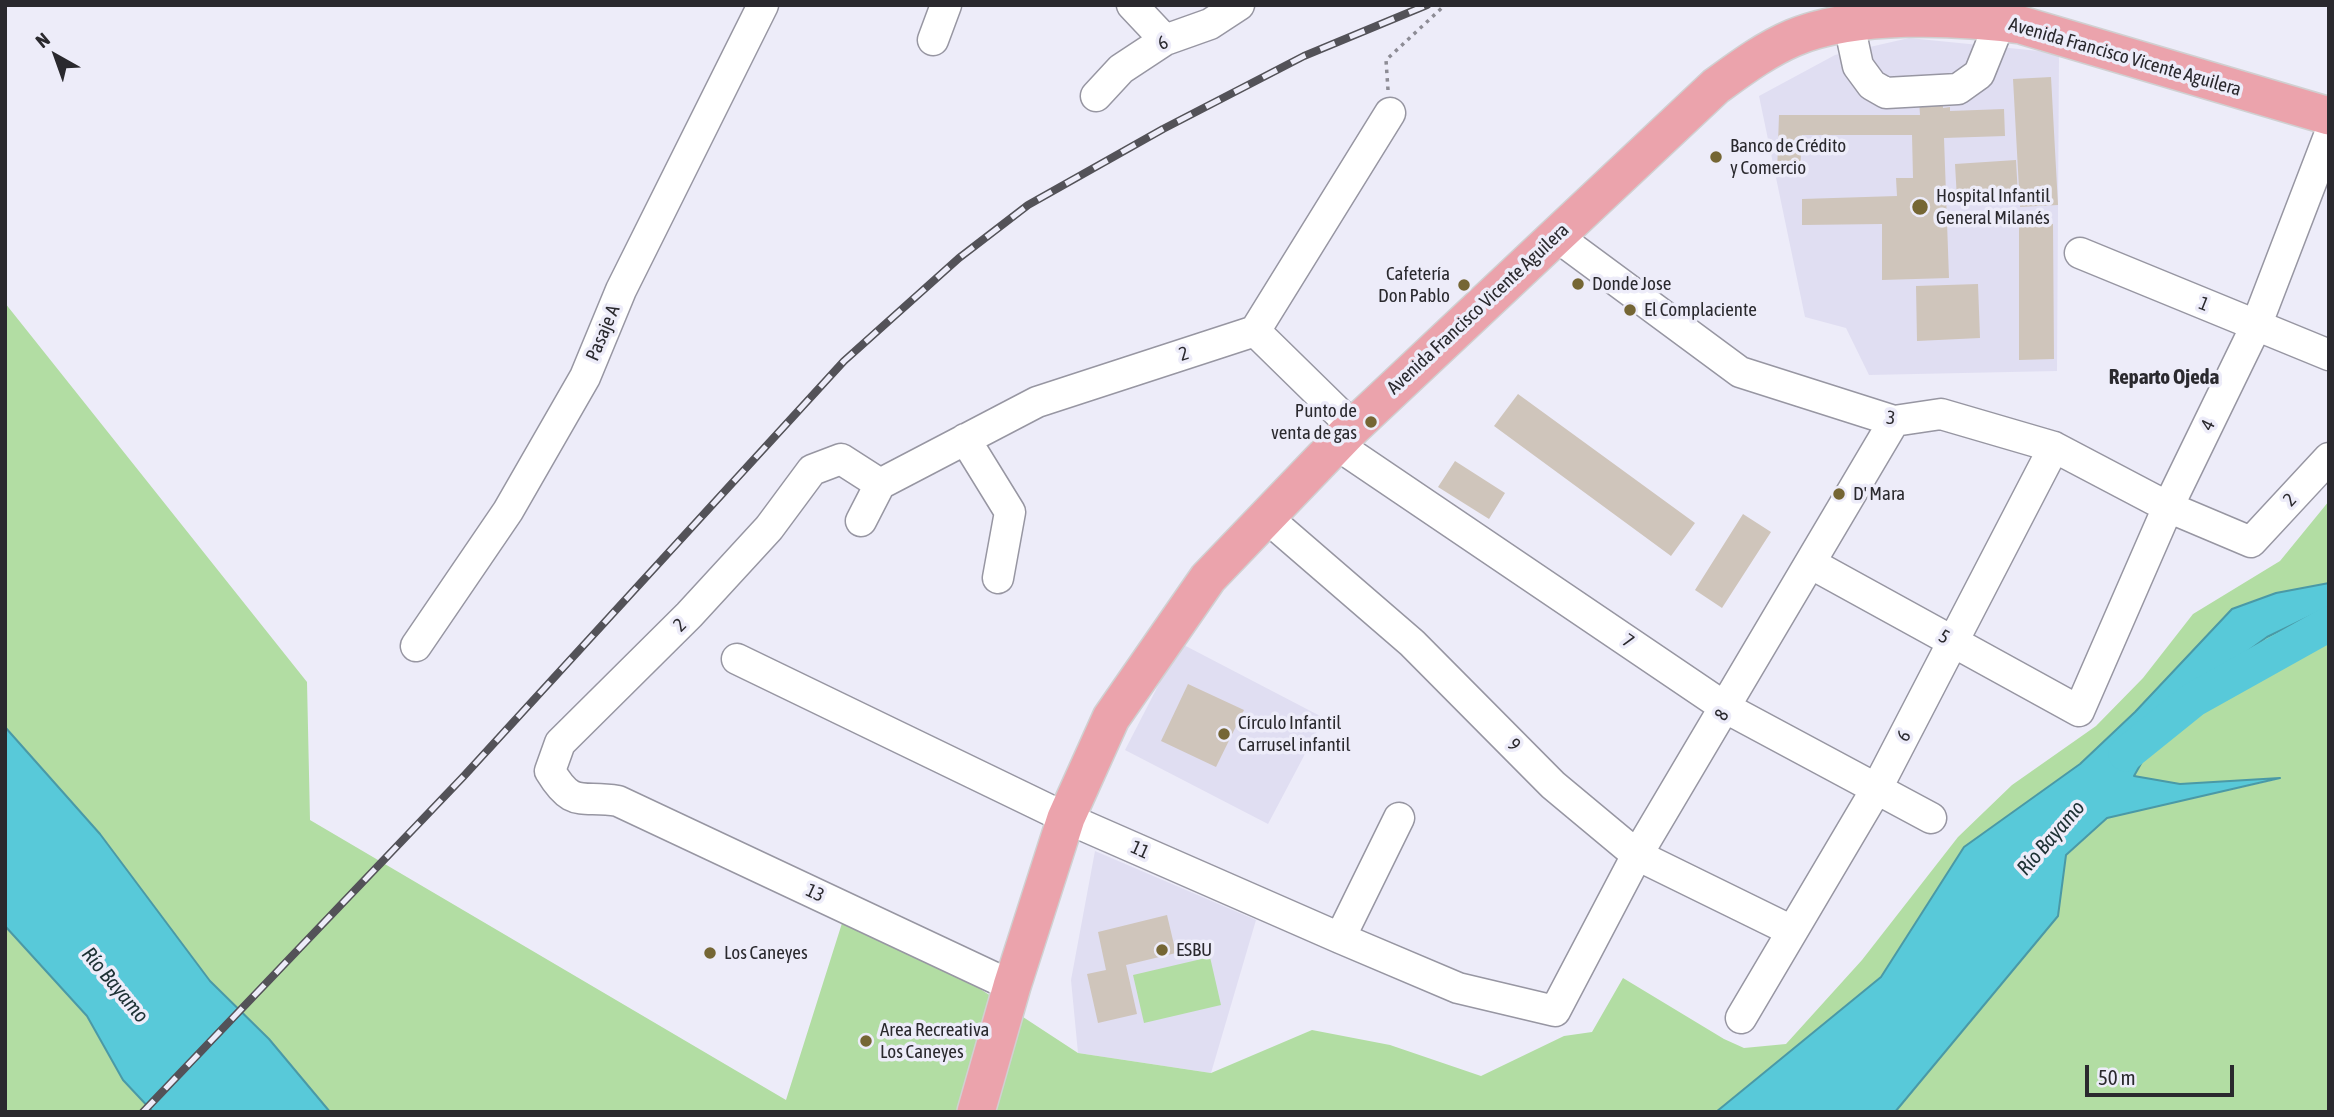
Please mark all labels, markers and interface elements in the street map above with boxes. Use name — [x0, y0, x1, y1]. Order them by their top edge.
street label: Avenida Francisco Vicente Aguilera — [2006, 13, 2244, 101]
north arrow — [21, 21, 91, 91]
text: N — [31, 28, 54, 52]
street label: 6 — [1154, 31, 1172, 55]
place label: Banco de Crédito y Comercio — [1730, 135, 1846, 179]
marker: Banco de Crédito y Comercio — [1708, 149, 1724, 165]
place label: Hospital Infantil General Milanés — [1936, 185, 2050, 229]
marker: Hospital Infantil General Milanés — [1910, 197, 1930, 217]
street label: Avenida Francisco Vicente Aguilera — [1382, 219, 1574, 399]
place label: Cafetería Don Pablo — [1378, 263, 1450, 307]
place label: Donde Jose — [1592, 273, 1671, 295]
marker: Donde Jose — [1570, 276, 1586, 292]
marker: Cafetería Don Pablo — [1456, 277, 1472, 293]
street label: 1 — [2196, 292, 2212, 316]
place label: El Complaciente — [1644, 299, 1757, 321]
street label: Pasaje A — [581, 302, 625, 364]
marker: El Complaciente — [1622, 302, 1638, 318]
street label: 2 — [1176, 342, 1192, 366]
district label: Reparto Ojeda — [2109, 364, 2219, 390]
place label: Punto de venta de gas — [1271, 400, 1357, 444]
street label: 3 — [1885, 406, 1897, 430]
marker: Punto de venta de gas — [1363, 414, 1379, 430]
street label: 4 — [2196, 416, 2220, 434]
place label: D' Mara — [1853, 483, 1905, 505]
marker: D' Mara — [1831, 486, 1847, 502]
street label: 2 — [2279, 489, 2301, 511]
street label: 2 — [669, 614, 691, 636]
street label: 5 — [1935, 625, 1953, 649]
street label: 7 — [1618, 629, 1638, 653]
street label: 8 — [1710, 705, 1734, 725]
place label: Círculo Infantil Carrusel infantil — [1238, 712, 1350, 756]
marker: Círculo Infantil Carrusel infantil — [1216, 726, 1232, 742]
street label: 6 — [1892, 727, 1916, 745]
street label: 9 — [1503, 734, 1525, 756]
water label: Río Bayamo — [2012, 795, 2090, 881]
street label: 11 — [1127, 836, 1153, 864]
street label: 13 — [802, 879, 828, 907]
place label: ESBU — [1176, 939, 1212, 961]
water label: Río Bayamo — [76, 942, 154, 1028]
place label: Los Caneyes — [724, 942, 808, 964]
marker: ESBU — [1154, 942, 1170, 958]
marker: Los Caneyes — [702, 945, 718, 961]
place label: Area Recreativa Los Caneyes — [880, 1019, 989, 1063]
marker: Area Recreativa Los Caneyes — [858, 1033, 874, 1049]
scale bar — [2089, 1050, 2238, 1094]
text: 50 m — [2098, 1065, 2136, 1089]

